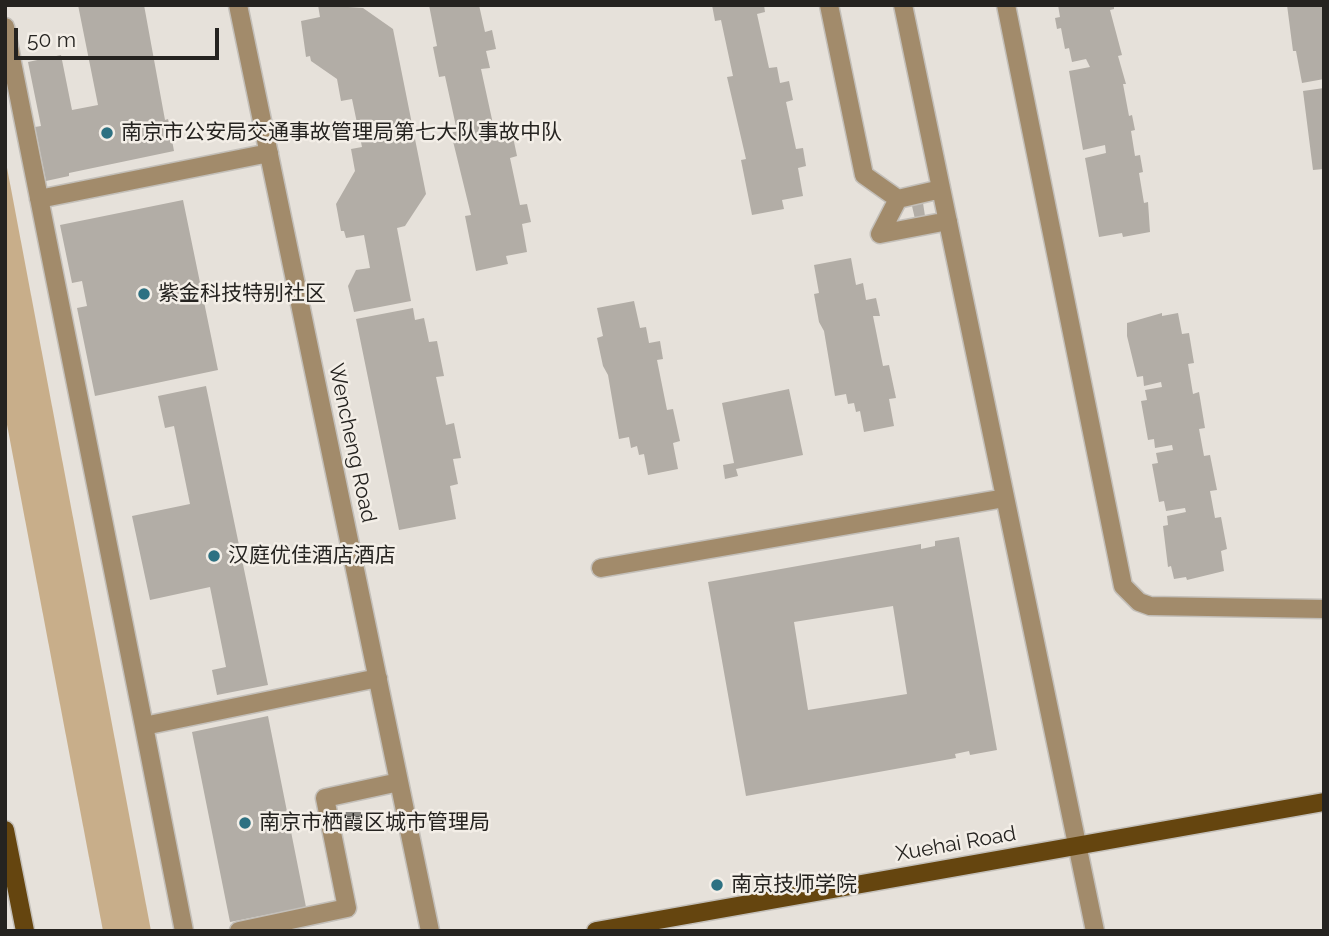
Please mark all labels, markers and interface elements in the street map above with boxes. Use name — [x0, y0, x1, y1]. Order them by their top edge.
scale bar — [18, 14, 222, 58]
text: 50 m — [27, 27, 76, 52]
place label: 南京市公安局交通事故管理局第七大队事故中队 — [121, 120, 562, 146]
marker: 南京市公安局交通事故管理局第七大队事故中队 — [99, 125, 115, 141]
place label: 紫金科技特别社区 — [158, 281, 326, 307]
marker: 紫金科技特别社区 — [136, 286, 152, 302]
street label: Wencheng Road — [323, 361, 381, 525]
place label: 汉庭优佳酒店酒店 — [228, 543, 396, 569]
marker: 汉庭优佳酒店酒店 — [206, 548, 222, 564]
place label: 南京市栖霞区城市管理局 — [259, 810, 490, 836]
marker: 南京市栖霞区城市管理局 — [237, 815, 253, 831]
street label: Xuehai Road — [894, 821, 1018, 867]
place label: 南京技师学院 — [731, 872, 857, 898]
marker: 南京技师学院 — [709, 877, 725, 893]

